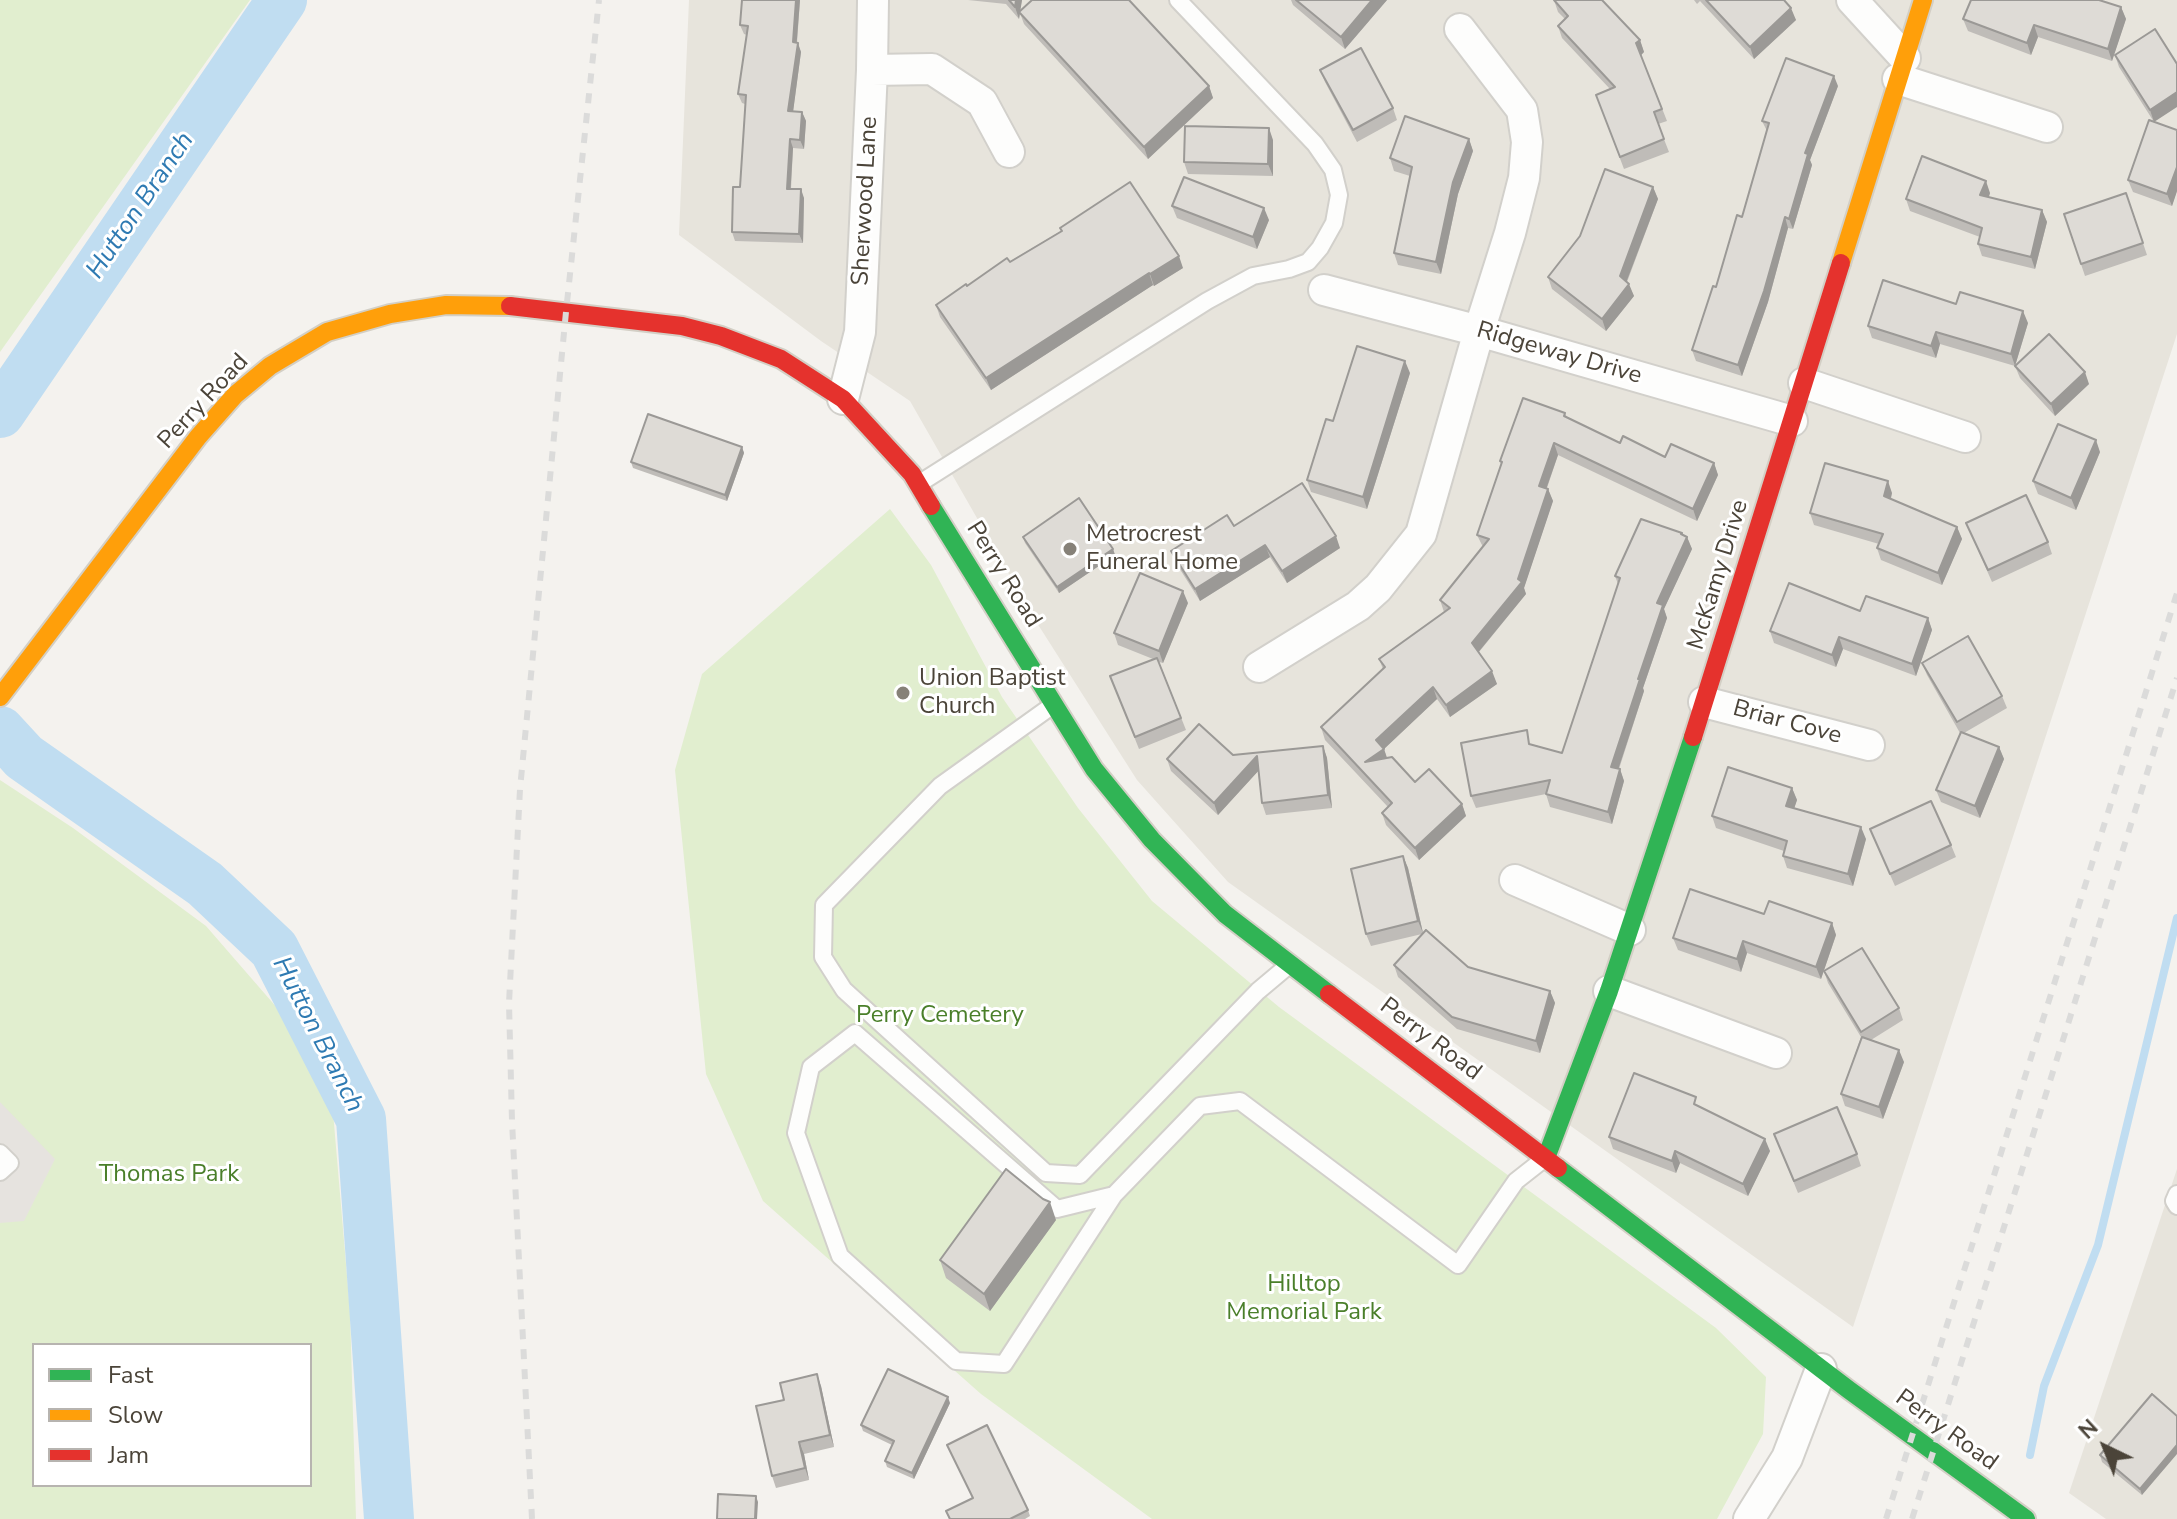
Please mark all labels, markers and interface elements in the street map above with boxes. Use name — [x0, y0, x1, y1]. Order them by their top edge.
street label: Sherwood Lane — [847, 116, 885, 286]
water label: Hutton Branch — [81, 127, 201, 285]
street label: Ridgeway Drive — [1473, 317, 1645, 391]
street label: Perry Road — [153, 348, 255, 456]
street label: McKamy Drive — [1683, 497, 1755, 653]
street label: Perry Road — [959, 517, 1047, 633]
place label: Metrocrest Funeral Home — [1086, 521, 1238, 577]
marker: Metrocrest Funeral Home — [1061, 540, 1079, 558]
place label: Union Baptist Church — [919, 665, 1065, 721]
marker: Union Baptist Church — [894, 684, 912, 702]
street label: Briar Cove — [1730, 695, 1844, 751]
water label: Hutton Branch — [264, 952, 370, 1118]
street label: Perry Road — [1374, 992, 1486, 1088]
park label: Perry Cemetery — [856, 1002, 1024, 1030]
park label: Thomas Park — [99, 1161, 239, 1189]
park label: Hilltop Memorial Park — [1226, 1271, 1382, 1327]
legend — [32, 1343, 312, 1487]
text: Fast — [108, 1359, 153, 1391]
street label: Perry Road — [1889, 1384, 2003, 1478]
text: Slow — [108, 1399, 163, 1431]
north arrow — [2065, 1407, 2145, 1487]
text: N — [2072, 1413, 2105, 1446]
text: Jam — [108, 1439, 149, 1471]

